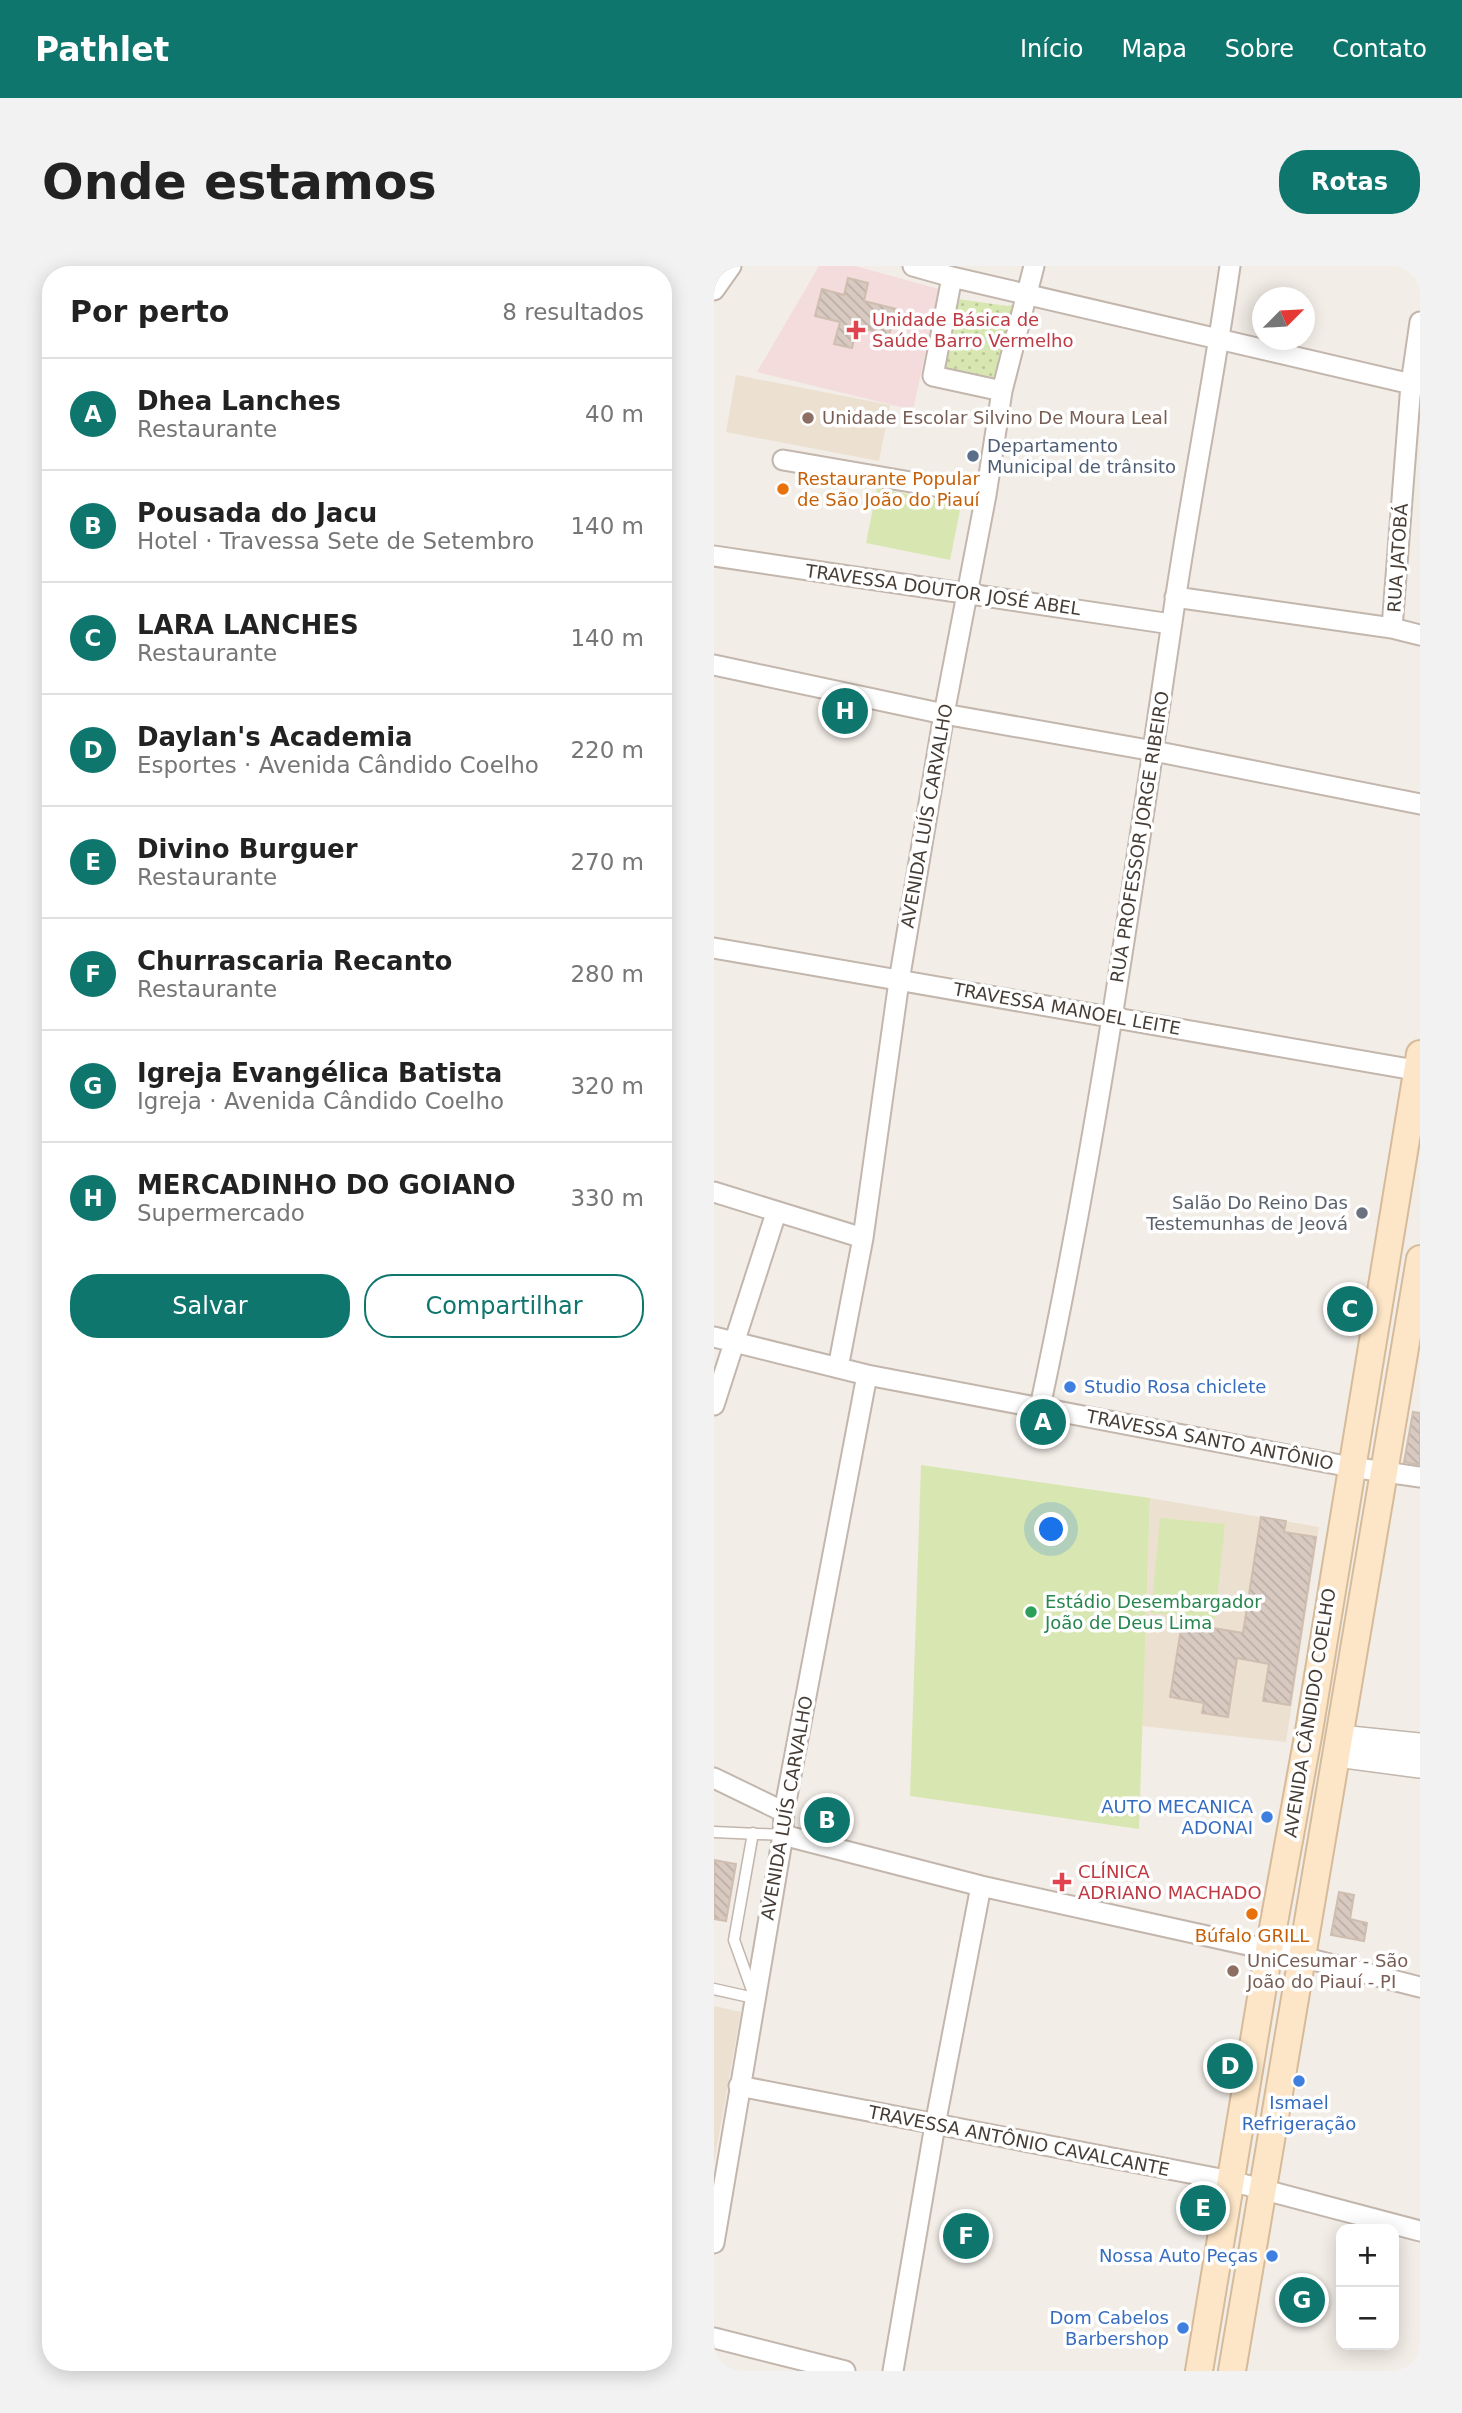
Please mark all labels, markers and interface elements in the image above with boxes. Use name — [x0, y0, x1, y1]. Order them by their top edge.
text: Pathlet — [35, 30, 169, 69]
text: Início — [1020, 35, 1084, 63]
text: Mapa — [1122, 35, 1187, 63]
text: Sobre — [1225, 35, 1294, 63]
text: Contato — [1332, 35, 1427, 63]
button: Rotas — [1279, 150, 1420, 214]
text: Onde estamos — [42, 154, 437, 211]
north arrow — [1252, 287, 1315, 350]
text: Por perto — [70, 294, 229, 329]
text: 8 resultados — [502, 299, 644, 325]
place label: Unidade Básica de Saúde Barro Vermelho — [872, 309, 1073, 351]
marker: Unidade Básica de Saúde Barro Vermelho — [846, 320, 866, 340]
text: Dhea Lanches — [137, 386, 341, 416]
text: A — [84, 401, 102, 427]
text: 40 m — [585, 401, 644, 427]
place label: Unidade Escolar Silvino De Moura Leal — [822, 407, 1168, 428]
marker: Unidade Escolar Silvino De Moura Leal — [800, 410, 816, 426]
text: Restaurante — [137, 416, 277, 442]
place label: Departamento Municipal de trânsito — [987, 435, 1176, 477]
marker: Departamento Municipal de trânsito — [965, 448, 981, 464]
place label: Restaurante Popular de São João do Piauí — [797, 468, 981, 510]
marker: Restaurante Popular de São João do Piauí — [775, 481, 791, 497]
text: Pousada do Jacu — [137, 498, 377, 528]
street label: RUA JATOBÁ — [1383, 502, 1412, 613]
text: B — [84, 513, 102, 539]
text: 140 m — [570, 513, 644, 539]
text: Hotel · Travessa Sete de Setembro — [137, 528, 534, 554]
street label: TRAVESSA DOUTOR JOSÉ ABEL — [803, 560, 1082, 619]
text: LARA LANCHES — [137, 610, 359, 640]
text: C — [85, 625, 101, 651]
text: 140 m — [570, 625, 644, 651]
text: Restaurante — [137, 640, 277, 666]
pin: H — [822, 685, 868, 737]
street label: RUA PROFESSOR JORGE RIBEIRO — [1106, 690, 1173, 984]
street label: AVENIDA LUÍS CARVALHO — [896, 702, 957, 930]
text: Daylan's Academia — [137, 722, 413, 752]
text: D — [83, 737, 103, 763]
text: 220 m — [570, 737, 644, 763]
text: Esportes · Avenida Cândido Coelho — [137, 752, 539, 778]
text: Divino Burguer — [137, 834, 358, 864]
text: E — [85, 849, 101, 875]
text: 270 m — [570, 849, 644, 875]
text: Restaurante — [137, 864, 277, 890]
text: Churrascaria Recanto — [137, 946, 452, 976]
text: F — [85, 961, 101, 987]
text: 280 m — [570, 961, 644, 987]
text: Restaurante — [137, 976, 277, 1002]
street label: TRAVESSA MANOEL LEITE — [951, 978, 1182, 1039]
text: Igreja Evangélica Batista — [137, 1058, 502, 1088]
text: G — [84, 1073, 102, 1099]
text: 320 m — [570, 1073, 644, 1099]
text: Igreja · Avenida Cândido Coelho — [137, 1088, 504, 1114]
text: MERCADINHO DO GOIANO — [137, 1170, 516, 1200]
text: H — [83, 1185, 103, 1211]
text: 330 m — [570, 1185, 644, 1211]
place label: Salão Do Reino Das Testemunhas de Jeová — [1145, 1192, 1348, 1234]
text: Supermercado — [137, 1200, 305, 1226]
marker: Salão Do Reino Das Testemunhas de Jeová — [1354, 1205, 1370, 1221]
button: Salvar — [70, 1274, 350, 1338]
button: Compartilhar — [364, 1274, 644, 1338]
pin: C — [1327, 1283, 1373, 1335]
place label: Studio Rosa chiclete — [1084, 1376, 1266, 1397]
marker: Studio Rosa chiclete — [1062, 1379, 1078, 1395]
pin: A — [1020, 1396, 1066, 1448]
street label: TRAVESSA SANTO ANTÔNIO — [1084, 1405, 1335, 1474]
your location — [1034, 1512, 1068, 1546]
street label: AVENIDA CÂNDIDO COELHO — [1279, 1587, 1340, 1839]
place label: Estádio Desembargador João de Deus Lima — [1044, 1591, 1262, 1633]
marker: Estádio Desembargador João de Deus Lima — [1023, 1604, 1039, 1620]
street label: AVENIDA LUÍS CARVALHO — [756, 1694, 817, 1922]
pin: B — [804, 1794, 850, 1846]
place label: AUTO MECANICA ADONAI — [1101, 1796, 1254, 1838]
marker: AUTO MECANICA ADONAI — [1259, 1809, 1275, 1825]
place label: CLÍNICA ADRIANO MACHADO — [1078, 1861, 1262, 1903]
marker: CLÍNICA ADRIANO MACHADO — [1052, 1872, 1072, 1892]
marker: Búfalo GRILL — [1244, 1906, 1260, 1922]
place label: Búfalo GRILL — [1195, 1925, 1309, 1946]
place label: UniCesumar - São João do Piauí - PI — [1246, 1950, 1408, 1992]
marker: UniCesumar - São João do Piauí - PI — [1225, 1963, 1241, 1979]
pin: D — [1207, 2040, 1253, 2092]
marker: Ismael Refrigeração — [1291, 2073, 1307, 2089]
place label: Ismael Refrigeração — [1242, 2092, 1356, 2134]
street label: TRAVESSA ANTÔNIO CAVALCANTE — [866, 2101, 1171, 2180]
pin: E — [1180, 2182, 1226, 2234]
pin: F — [943, 2210, 989, 2262]
map controls — [1336, 2224, 1399, 2350]
button: + — [1336, 2224, 1399, 2287]
place label: Nossa Auto Peças — [1099, 2245, 1258, 2266]
marker: Nossa Auto Peças — [1264, 2248, 1280, 2264]
pin: G — [1279, 2274, 1325, 2326]
button: − — [1336, 2287, 1399, 2350]
place label: Dom Cabelos Barbershop — [1049, 2307, 1169, 2349]
marker: Dom Cabelos Barbershop — [1175, 2320, 1191, 2336]

